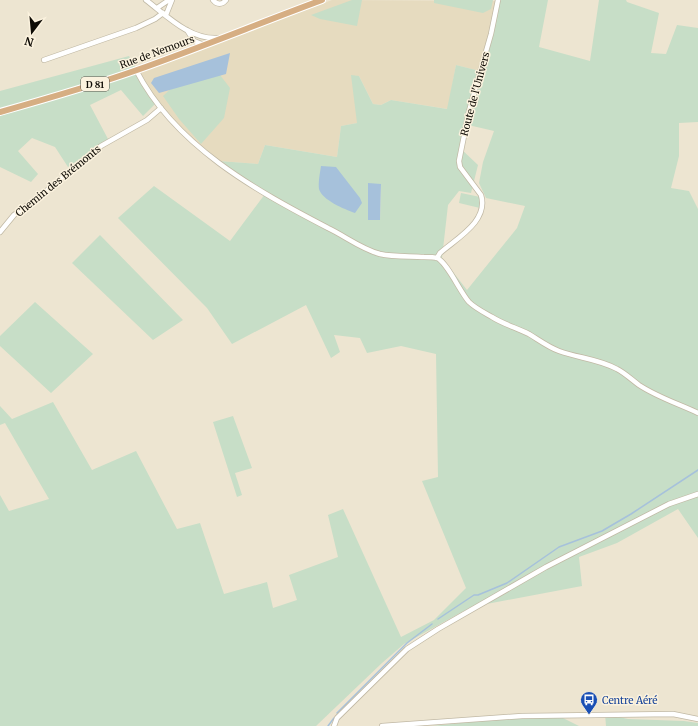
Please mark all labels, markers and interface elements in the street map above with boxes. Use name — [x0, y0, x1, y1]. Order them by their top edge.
north arrow — [12, 12, 52, 52]
street label: Rue de Nemours — [118, 32, 196, 72]
text: N — [23, 34, 35, 50]
street label: Route de l'Univers — [458, 50, 493, 138]
road number: D 81 — [81, 77, 109, 91]
street label: Chemin des Brémonts — [13, 142, 103, 220]
bus stop icon: Centre Aéré — [579, 690, 599, 715]
place label: Centre Aéré — [602, 694, 658, 707]

